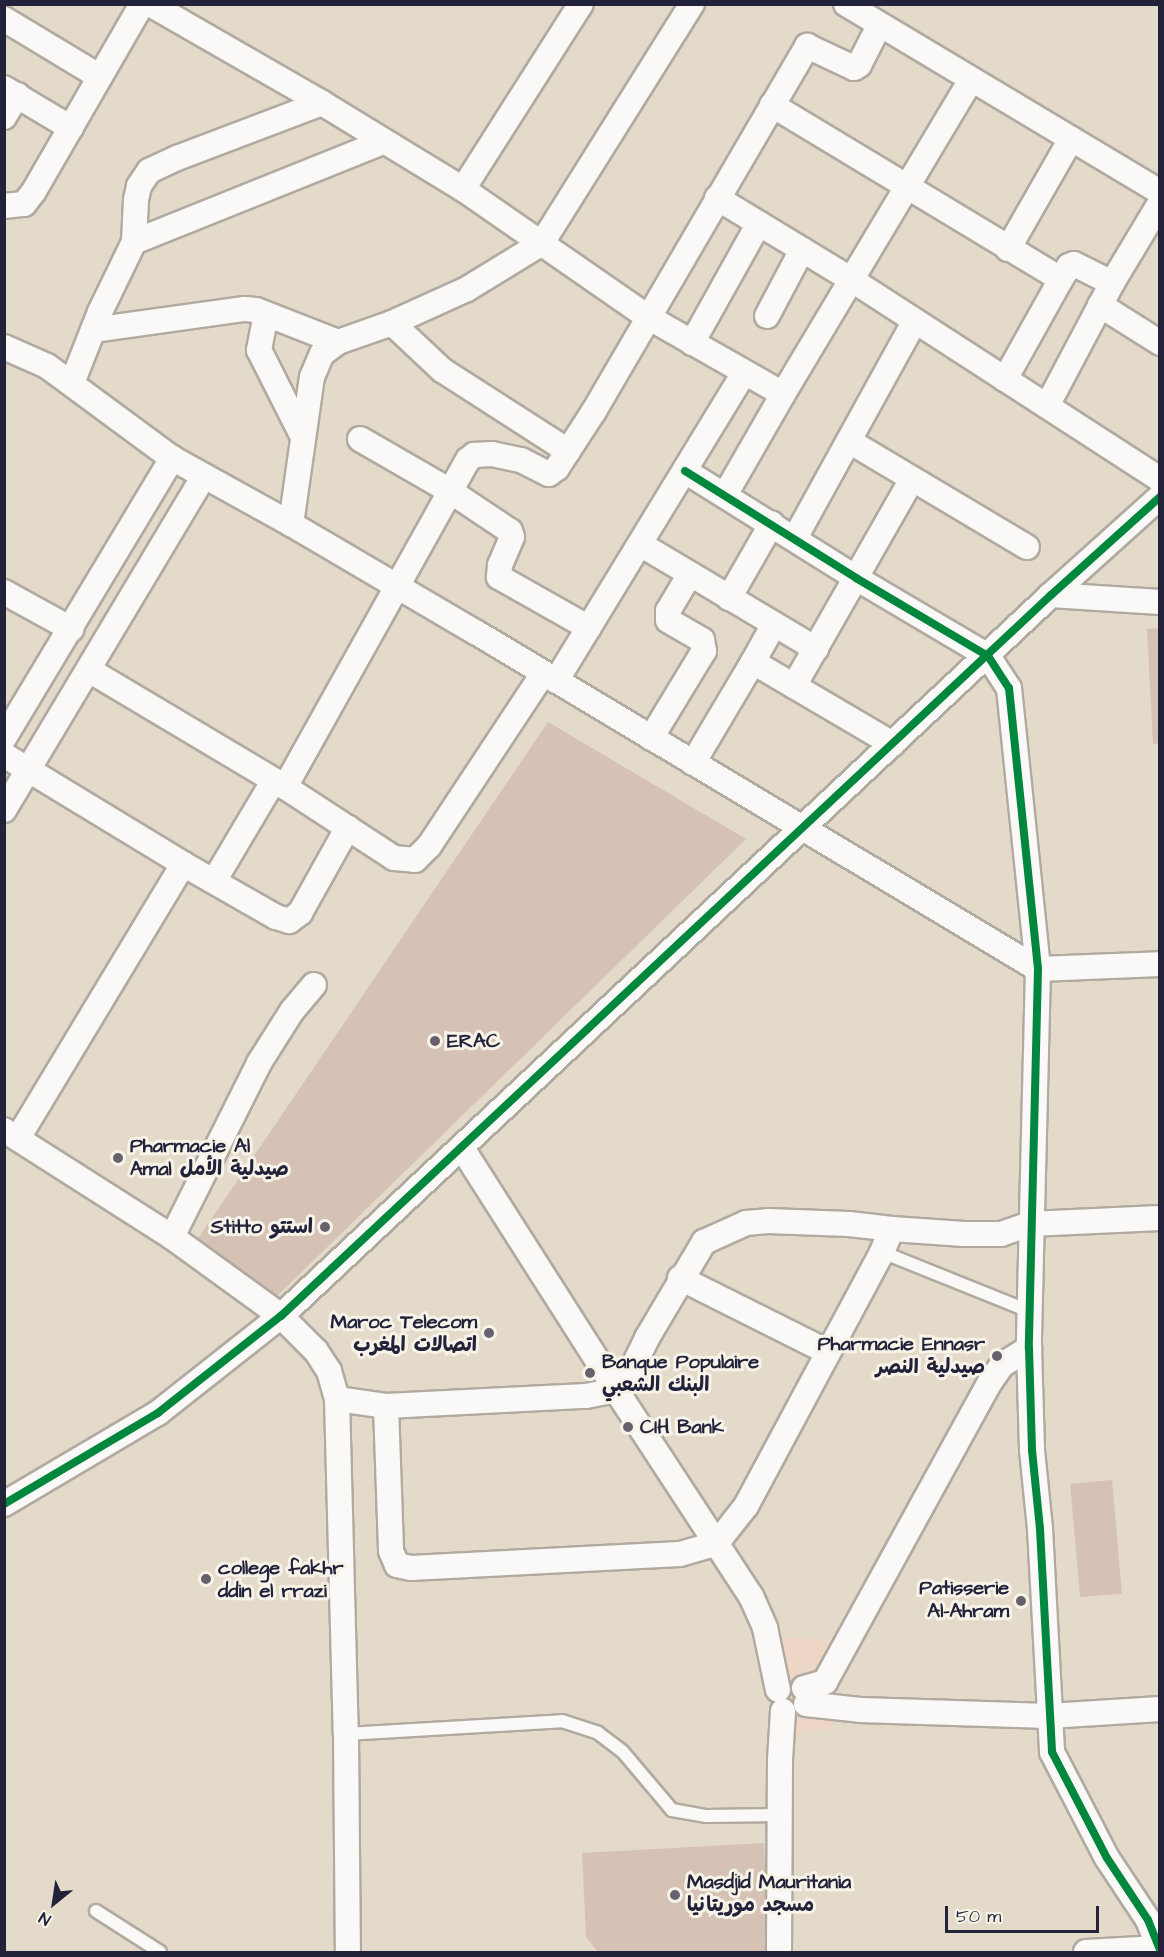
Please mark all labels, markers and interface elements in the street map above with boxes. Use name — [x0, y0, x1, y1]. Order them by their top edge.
place label: ERAC — [447, 1029, 500, 1053]
marker: ERAC — [428, 1034, 442, 1048]
place label: Pharmacie Al Amal صيدلية الأمل — [130, 1134, 289, 1181]
marker: Pharmacie Al Amal صيدلية الأمل — [111, 1151, 125, 1165]
place label: Stitto استتو — [211, 1215, 313, 1239]
marker: Stitto استتو — [318, 1220, 332, 1234]
place label: Maroc Telecom اتصالات المغرب — [331, 1310, 477, 1357]
marker: Maroc Telecom اتصالات المغرب — [482, 1326, 496, 1340]
place label: Pharmacie Ennasr صيدلية النصر — [818, 1332, 985, 1379]
marker: Pharmacie Ennasr صيدلية النصر — [990, 1349, 1004, 1363]
place label: Banque Populaire البنك الشعبي — [602, 1350, 759, 1397]
marker: Banque Populaire البنك الشعبي — [583, 1366, 597, 1380]
place label: CIH Bank — [640, 1415, 724, 1439]
marker: CIH Bank — [621, 1420, 635, 1434]
place label: college fakhr ddin el rrazi — [218, 1556, 343, 1603]
marker: college fakhr ddin el rrazi — [199, 1572, 213, 1586]
place label: Patisserie Al-Ahram — [919, 1577, 1009, 1624]
marker: Patisserie Al-Ahram — [1014, 1594, 1028, 1608]
place label: Masdjid Mauritania مسجد موريتانيا — [687, 1871, 851, 1918]
north arrow — [24, 1873, 84, 1933]
marker: Masdjid Mauritania مسجد موريتانيا — [668, 1888, 682, 1902]
scale bar — [948, 1894, 1102, 1932]
text: 50 m — [956, 1904, 1001, 1929]
text: N — [35, 1907, 55, 1931]

